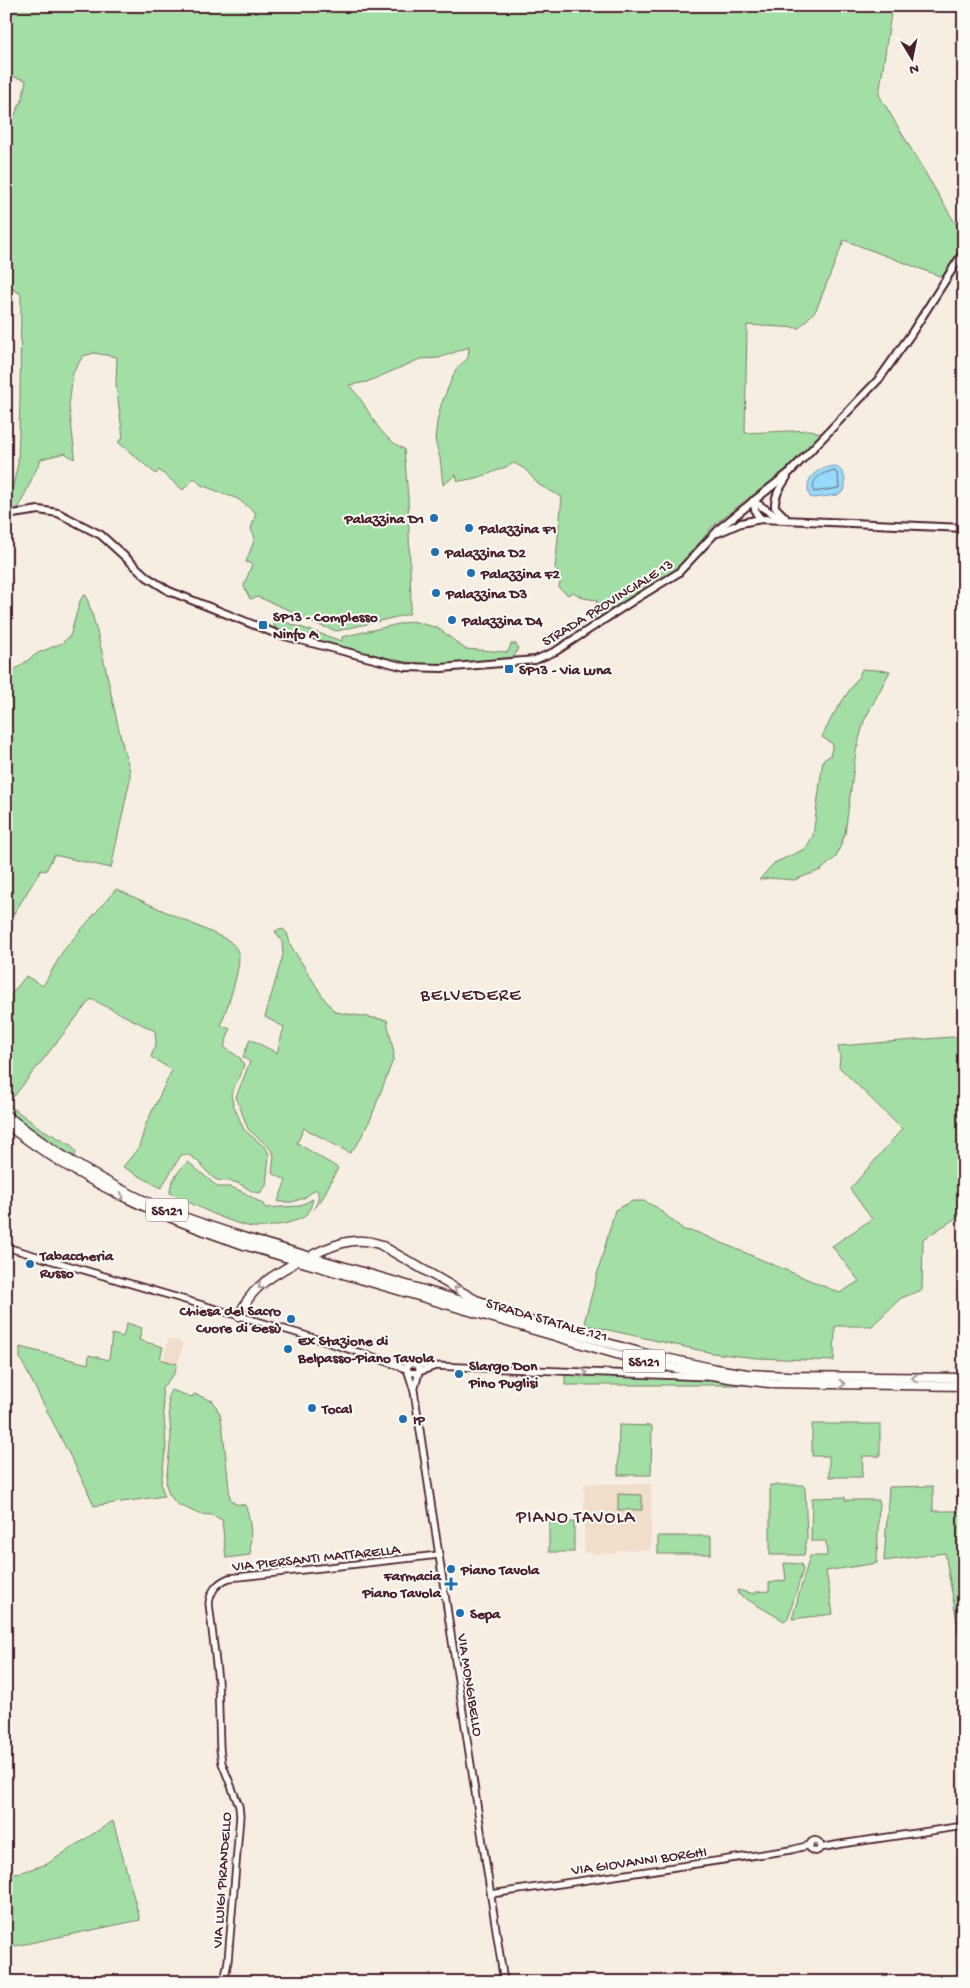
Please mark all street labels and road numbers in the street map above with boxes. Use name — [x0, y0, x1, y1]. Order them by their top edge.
street label: STRADA PROVINCIALE 13 — [539, 556, 677, 651]
road number: SS121 — [146, 1198, 188, 1222]
street label: STRADA STATALE 121 — [484, 1295, 609, 1347]
road number: SS121 — [623, 1350, 665, 1372]
street label: VIA PIERSANTI MATTARELLA — [230, 1541, 402, 1577]
street label: VIA MONGIBELLO — [452, 1632, 486, 1738]
street label: VIA LUIGI PIRANDELLO — [209, 1812, 237, 1950]
street label: VIA GIOVANNI BORGHI — [569, 1844, 708, 1881]

